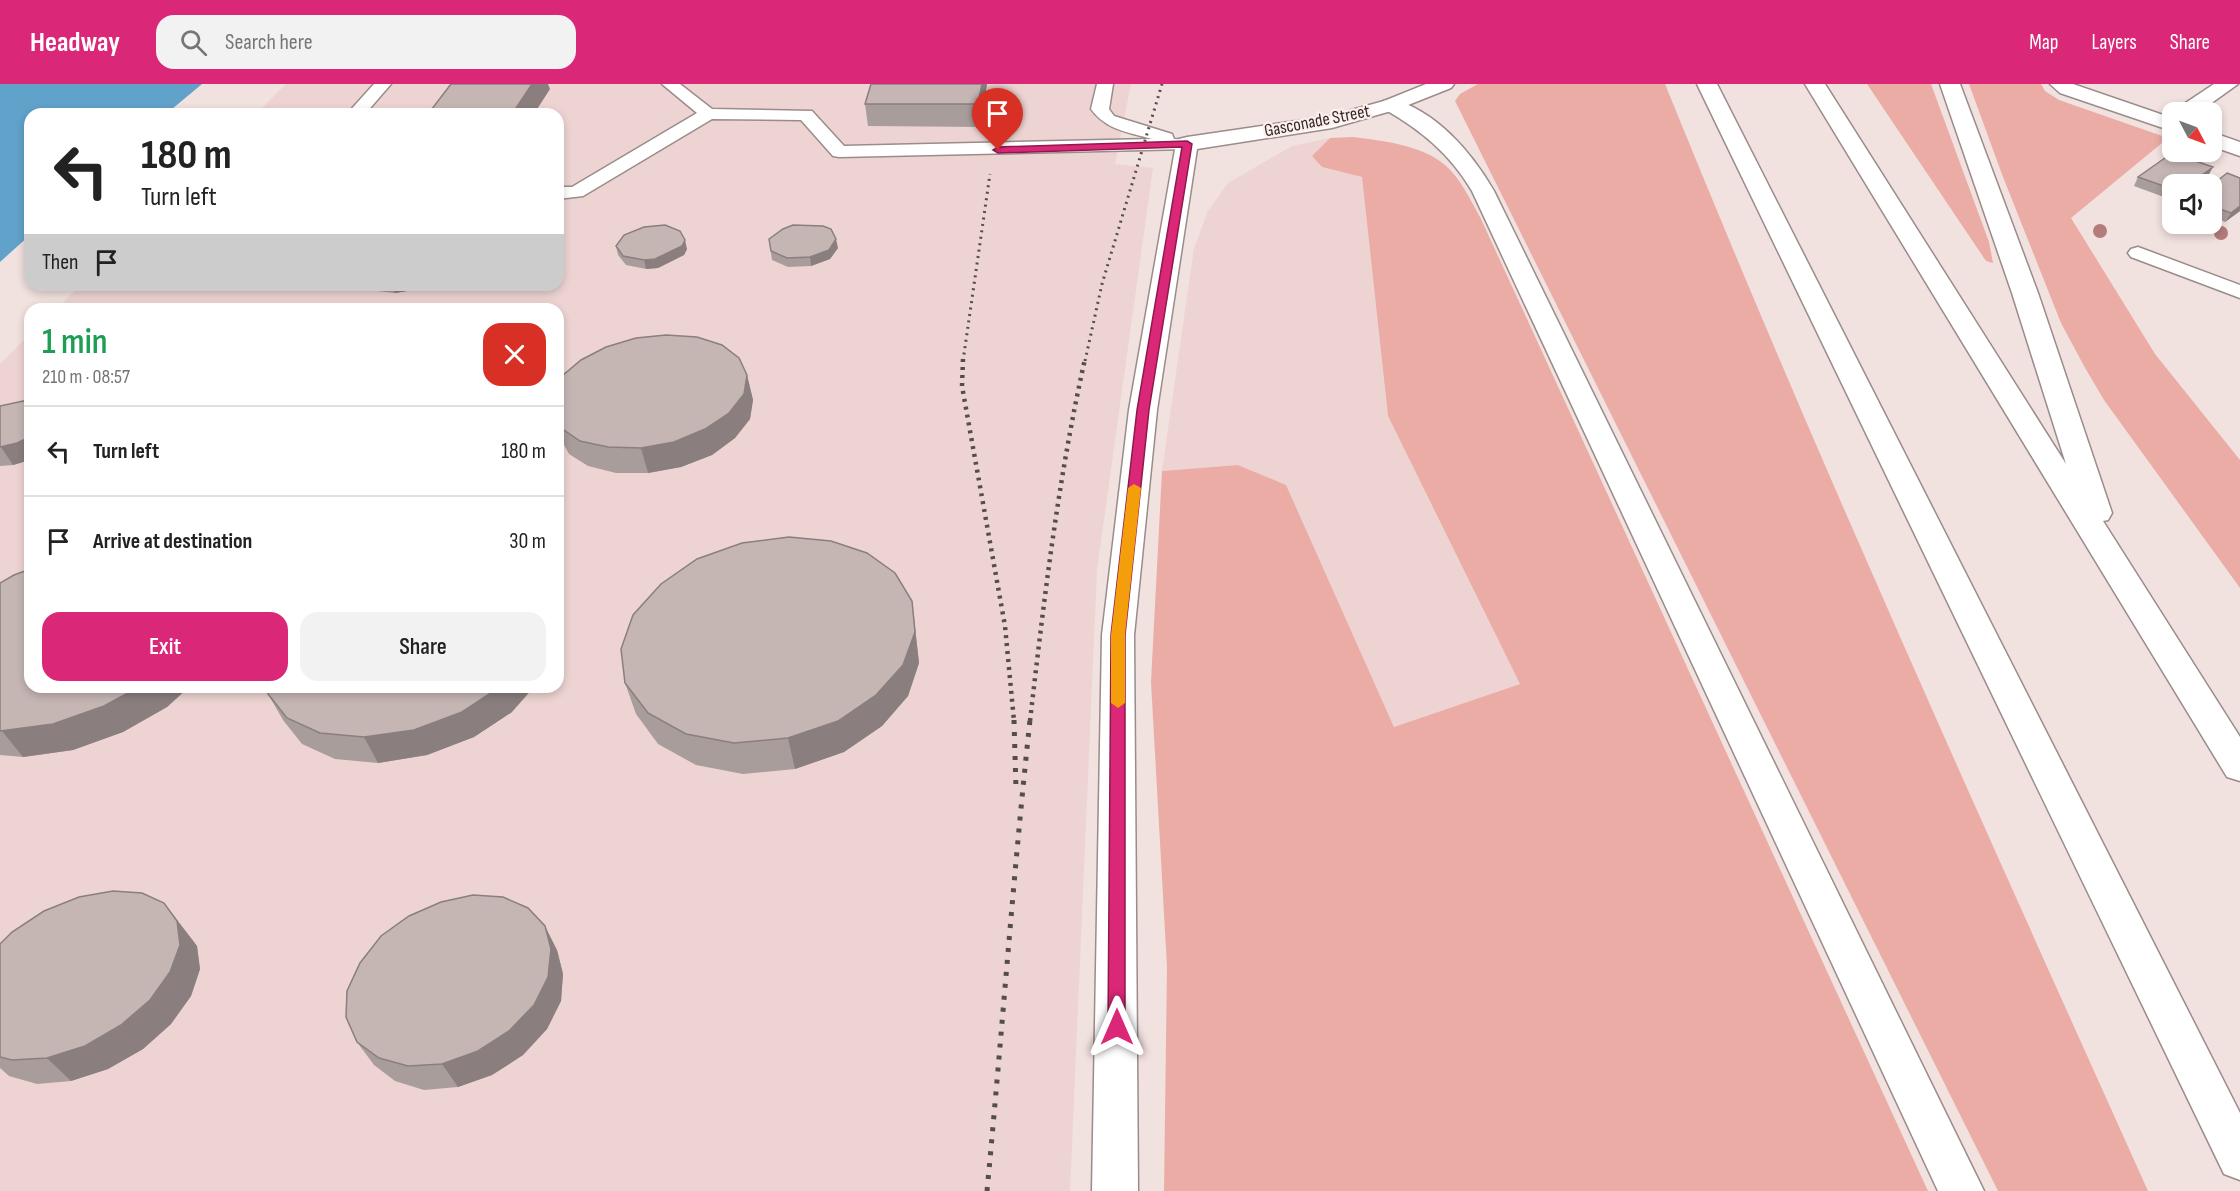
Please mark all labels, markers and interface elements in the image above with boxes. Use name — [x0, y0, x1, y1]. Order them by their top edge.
search box — [156, 15, 576, 69]
text: Headway — [30, 26, 120, 59]
icon: search — [177, 26, 210, 59]
text: Search here — [225, 29, 312, 56]
text: Map — [2029, 30, 2058, 55]
text: Layers — [2091, 30, 2137, 55]
text: Share — [2170, 30, 2210, 55]
pin — [972, 88, 1023, 150]
icon: arrive — [981, 97, 1014, 130]
street label: Gasconade Street — [1262, 100, 1372, 142]
north arrow — [2162, 102, 2222, 162]
map controls — [2162, 102, 2222, 234]
text: 180 m — [141, 130, 232, 181]
icon: left — [42, 132, 120, 210]
button: sound — [2162, 174, 2222, 234]
text: Turn left — [141, 181, 217, 213]
icon: arrive — [90, 246, 123, 279]
text: Then — [42, 249, 78, 276]
text: 1 min — [42, 321, 107, 364]
button: close — [483, 323, 546, 386]
text: 210 m · 08:57 — [42, 365, 130, 389]
icon: left — [42, 435, 75, 468]
text: Turn left — [93, 438, 159, 465]
text: 180 m — [501, 438, 546, 465]
icon: arrive — [42, 525, 75, 558]
text: Arrive at destination — [93, 528, 252, 555]
text: 30 m — [509, 528, 546, 555]
button: Exit — [42, 612, 288, 681]
button: Share — [300, 612, 546, 681]
position arrow — [1085, 995, 1149, 1059]

